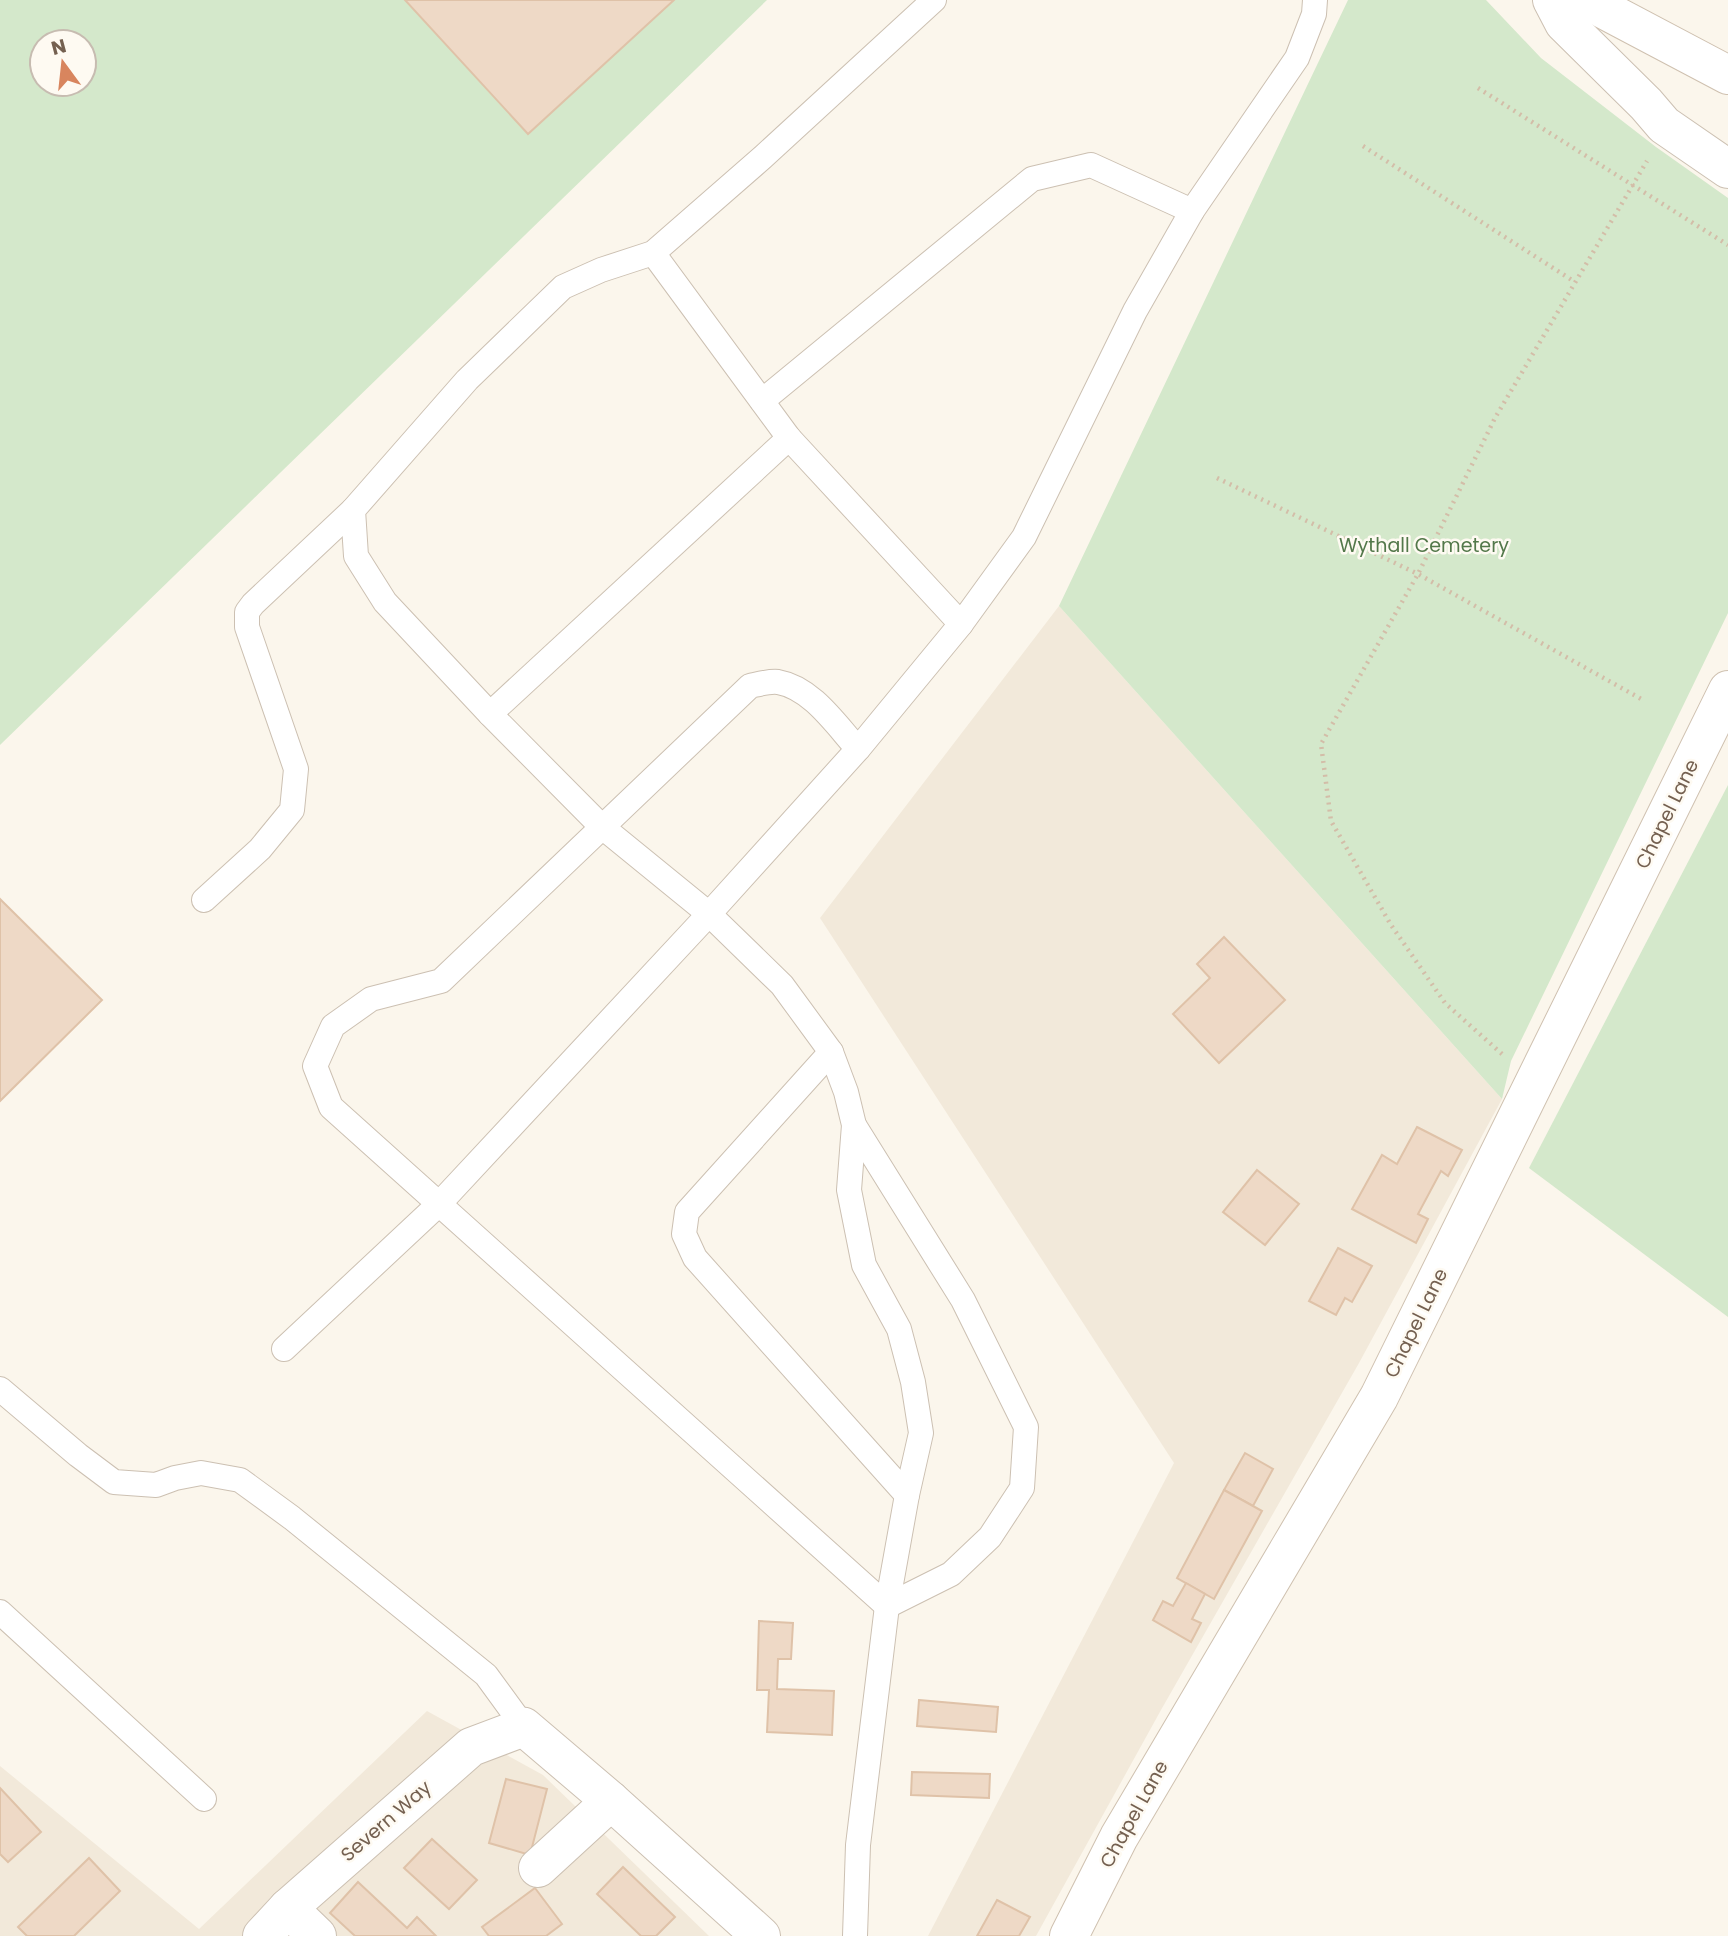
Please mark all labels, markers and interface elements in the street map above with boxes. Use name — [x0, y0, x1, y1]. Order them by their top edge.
north arrow — [28, 28, 98, 98]
text: N — [48, 32, 69, 62]
park label: Wythall Cemetery — [1339, 532, 1509, 559]
street label: Chapel Lane — [1629, 755, 1705, 873]
street label: Chapel Lane — [1378, 1264, 1454, 1382]
street label: Chapel Lane — [1093, 1755, 1175, 1873]
street label: Severn Way — [335, 1774, 437, 1868]

